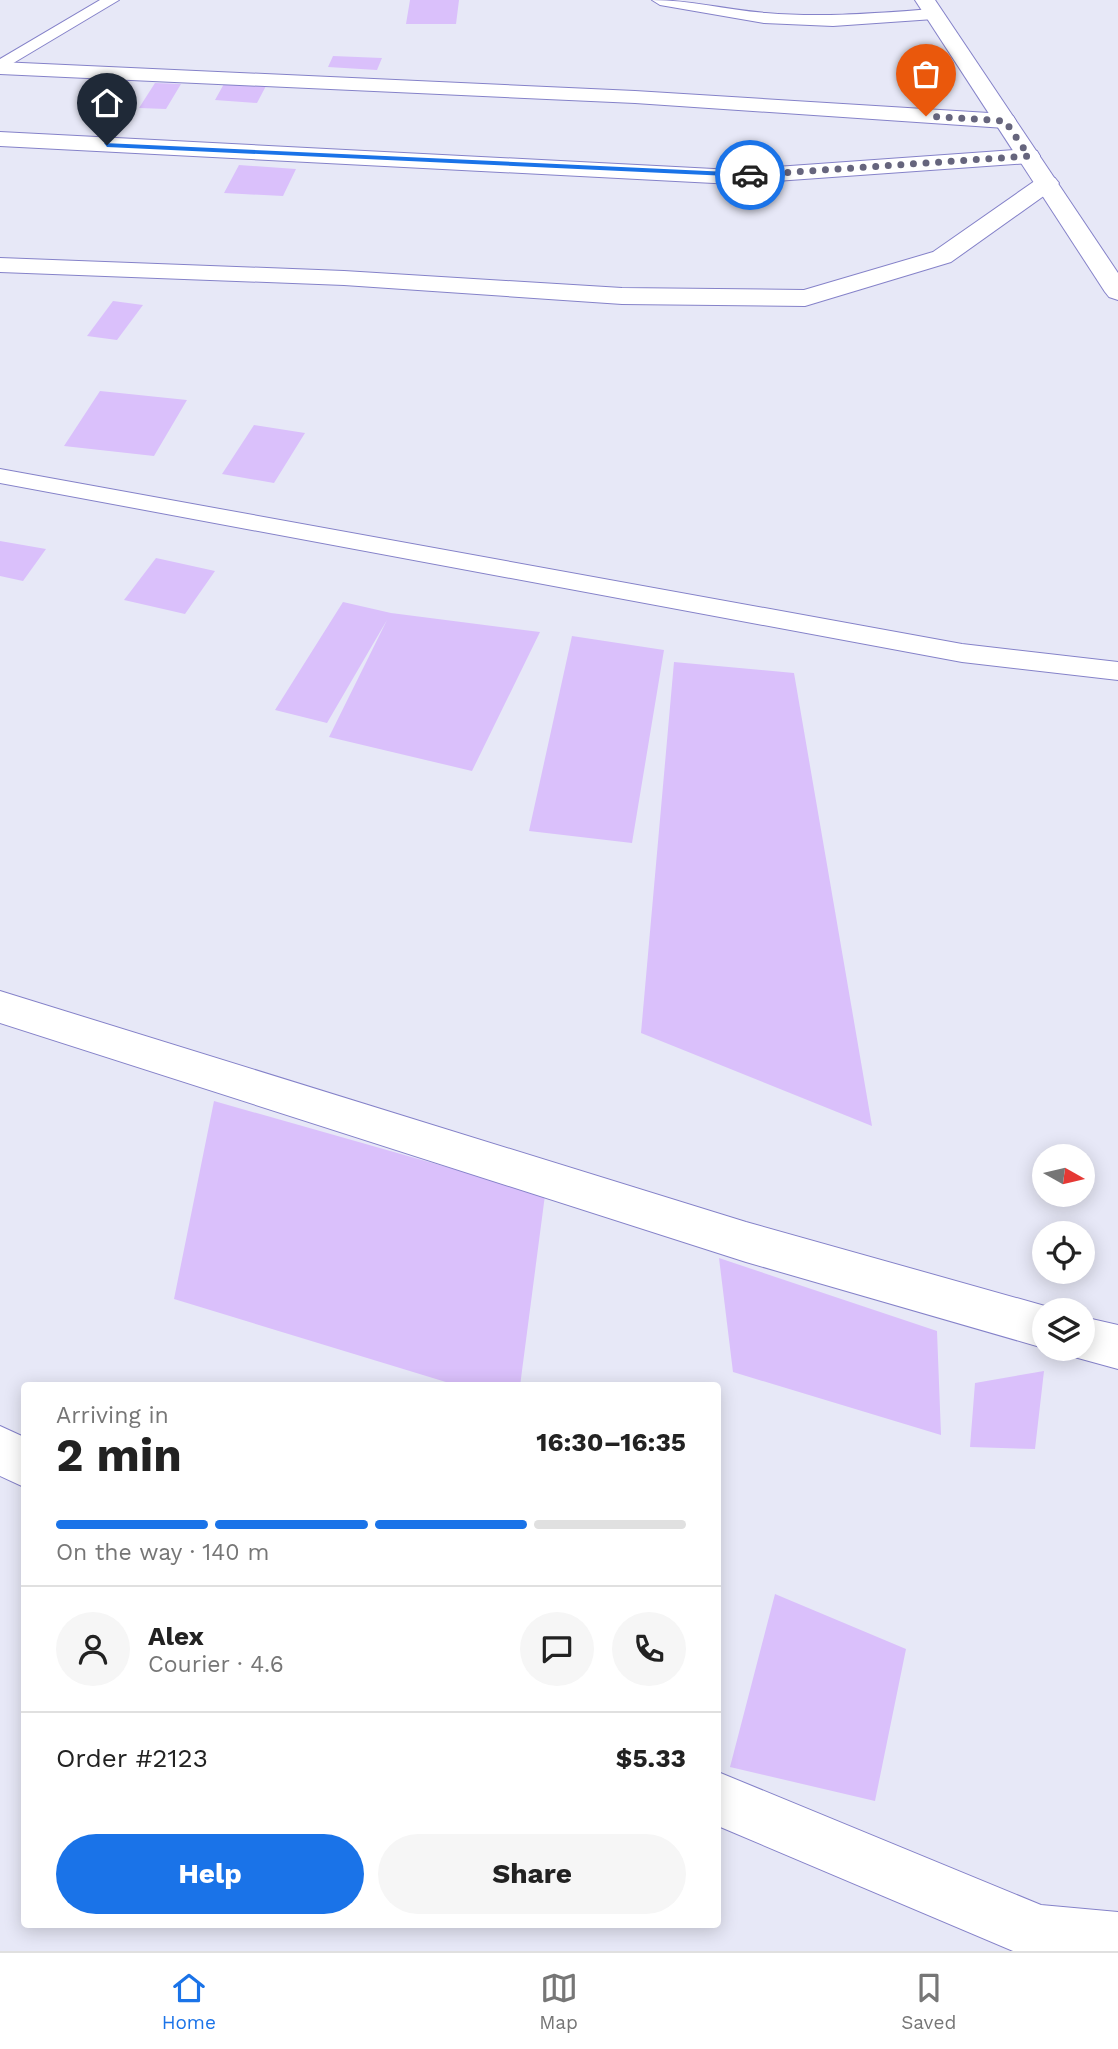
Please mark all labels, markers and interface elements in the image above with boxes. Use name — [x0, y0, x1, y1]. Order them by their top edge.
pin — [896, 44, 956, 116]
icon: bag — [907, 55, 945, 93]
pin — [77, 73, 137, 145]
icon: home — [88, 84, 126, 122]
courier — [715, 140, 785, 210]
icon: car — [731, 156, 769, 194]
north arrow — [1032, 1144, 1096, 1208]
map controls — [1032, 1144, 1095, 1361]
button: locate — [1032, 1221, 1095, 1284]
button: layers — [1032, 1298, 1095, 1361]
text: Arriving in — [56, 1402, 169, 1429]
text: 16:30–16:35 — [536, 1427, 686, 1457]
text: 2 min — [56, 1428, 182, 1482]
text: On the way · 140 m — [56, 1539, 269, 1566]
button: person — [56, 1612, 130, 1686]
button: chat — [520, 1612, 594, 1686]
button: phone — [612, 1612, 686, 1686]
text: Alex — [148, 1621, 204, 1651]
text: Courier · 4.6 — [148, 1651, 284, 1678]
text: Order #2123 — [56, 1743, 208, 1773]
text: $5.33 — [616, 1743, 686, 1773]
button: Help — [56, 1834, 364, 1914]
button: Share — [378, 1834, 686, 1914]
tab: Home — [162, 1969, 216, 2034]
tab: Map — [539, 1969, 578, 2034]
tab: Saved — [901, 1969, 956, 2034]

